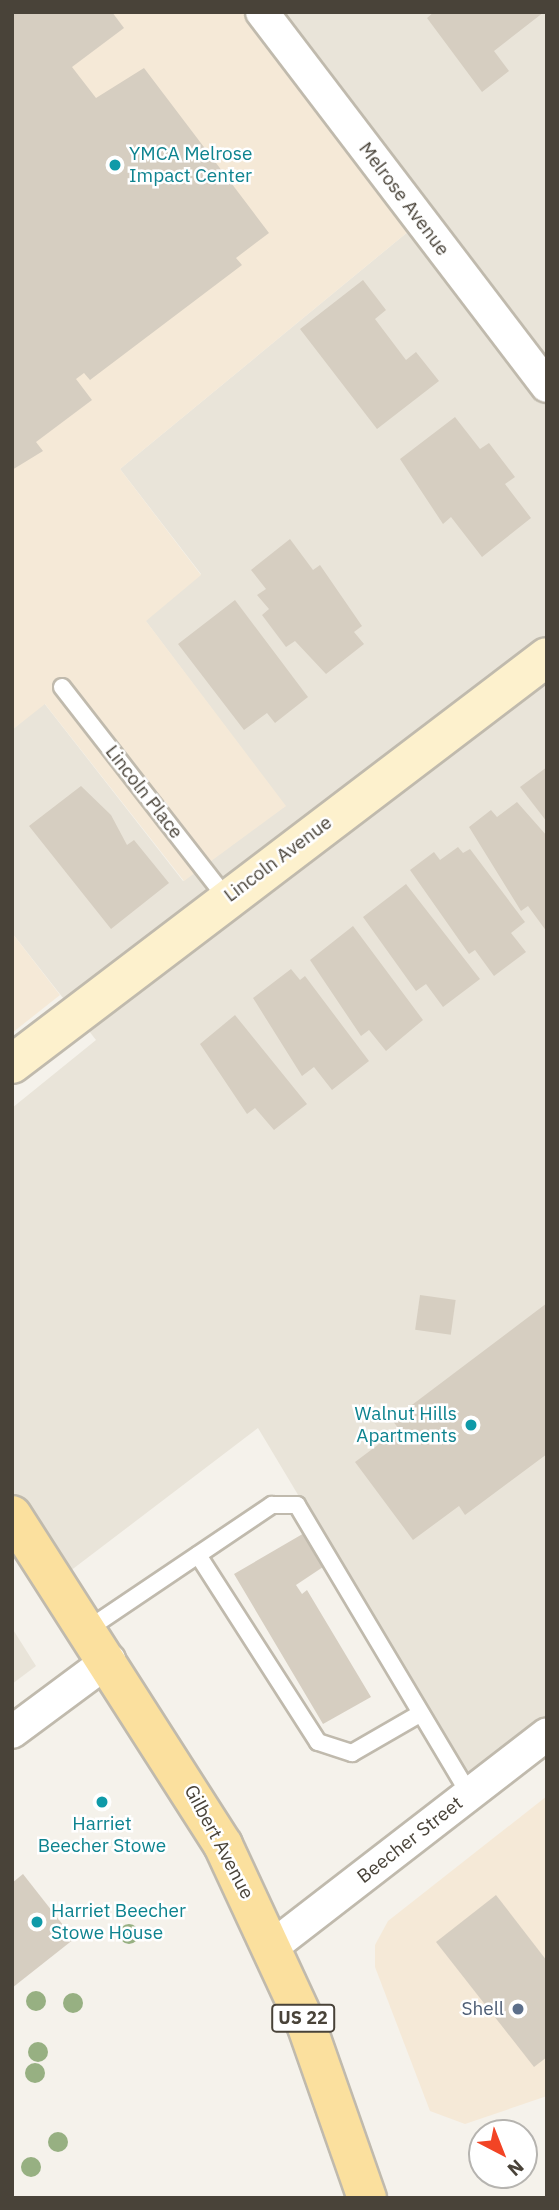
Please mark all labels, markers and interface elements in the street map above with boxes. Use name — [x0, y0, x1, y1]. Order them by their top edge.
street label: Melrose Avenue — [354, 138, 454, 260]
place label: YMCA Melrose Impact Center — [129, 143, 252, 187]
marker: YMCA Melrose Impact Center — [107, 157, 123, 173]
street label: Lincoln Place — [100, 741, 188, 843]
street label: Lincoln Avenue — [220, 811, 336, 907]
place label: Walnut Hills Apartments — [355, 1403, 457, 1447]
marker: Walnut Hills Apartments — [463, 1417, 479, 1433]
street label: Gilbert Avenue — [179, 1781, 259, 1903]
street label: Beecher Street — [353, 1792, 467, 1888]
marker: Harriet Beecher Stowe — [94, 1794, 110, 1810]
place label: Harriet Beecher Stowe — [38, 1813, 166, 1857]
place label: Harriet Beecher Stowe House — [51, 1900, 186, 1944]
marker: Harriet Beecher Stowe House — [29, 1914, 45, 1930]
place label: Shell — [461, 1998, 504, 2020]
marker: Shell — [510, 2001, 526, 2017]
road number: US 22 — [270, 2004, 336, 2032]
north arrow — [468, 2119, 538, 2189]
text: N — [503, 2155, 529, 2182]

